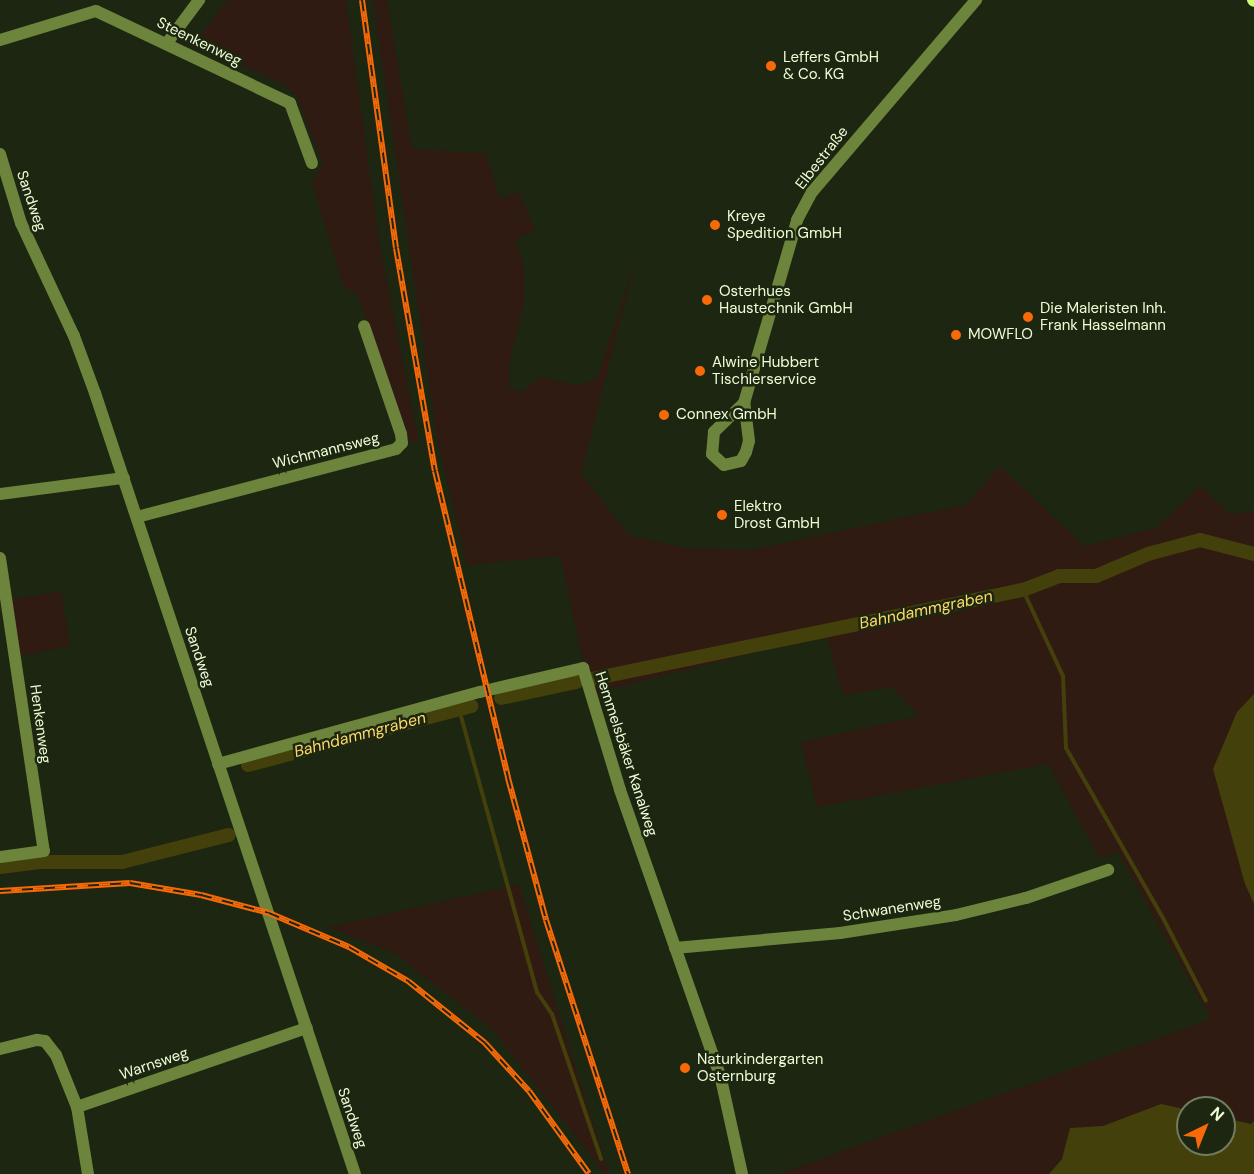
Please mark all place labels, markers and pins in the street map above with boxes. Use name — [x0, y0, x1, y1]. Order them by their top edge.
place label: Leffers GmbH & Co. KG — [783, 48, 879, 83]
marker: Leffers GmbH & Co. KG — [764, 59, 778, 73]
place label: Kreye Spedition GmbH — [727, 207, 842, 242]
marker: Kreye Spedition GmbH — [708, 218, 722, 232]
place label: Osterhues Haustechnik GmbH — [719, 282, 853, 317]
marker: Osterhues Haustechnik GmbH — [700, 293, 714, 307]
place label: Die Maleristen Inh. Frank Hasselmann — [1040, 299, 1166, 334]
marker: Die Maleristen Inh. Frank Hasselmann — [1021, 310, 1035, 324]
place label: MOWFLO — [968, 326, 1033, 344]
marker: MOWFLO — [949, 328, 963, 342]
place label: Alwine Hubbert Tischlerservice — [712, 353, 819, 388]
marker: Alwine Hubbert Tischlerservice — [693, 364, 707, 378]
place label: Connex GmbH — [676, 406, 777, 424]
marker: Connex GmbH — [657, 408, 671, 422]
place label: Elektro Drost GmbH — [734, 497, 820, 532]
marker: Elektro Drost GmbH — [715, 508, 729, 522]
place label: Naturkindergarten Osternburg — [697, 1050, 823, 1085]
marker: Naturkindergarten Osternburg — [678, 1061, 692, 1075]

